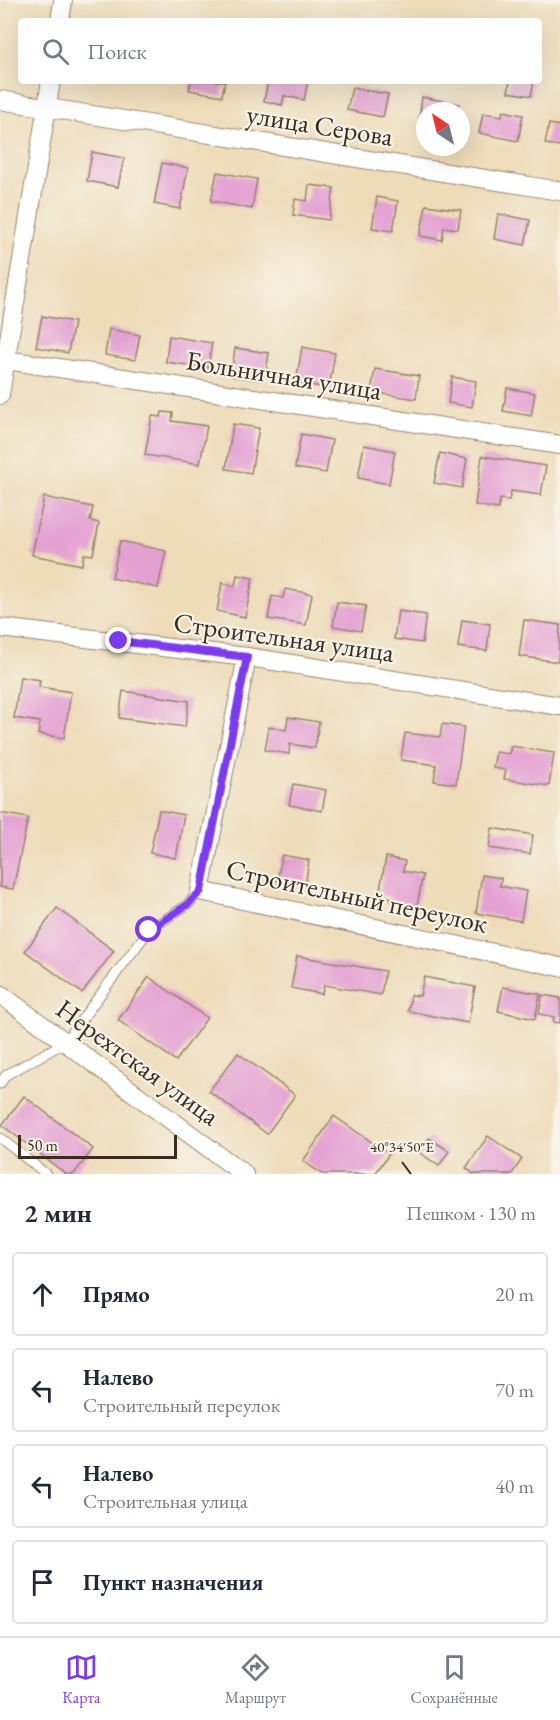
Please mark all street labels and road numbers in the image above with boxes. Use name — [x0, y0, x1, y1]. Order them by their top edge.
street label: улица Серова — [244, 96, 396, 154]
street label: Больничная улица — [184, 342, 385, 408]
street label: Строительная улица — [171, 604, 397, 670]
street label: Строительный переулок — [223, 851, 491, 941]
street label: Нерехтская улица — [49, 991, 227, 1133]

